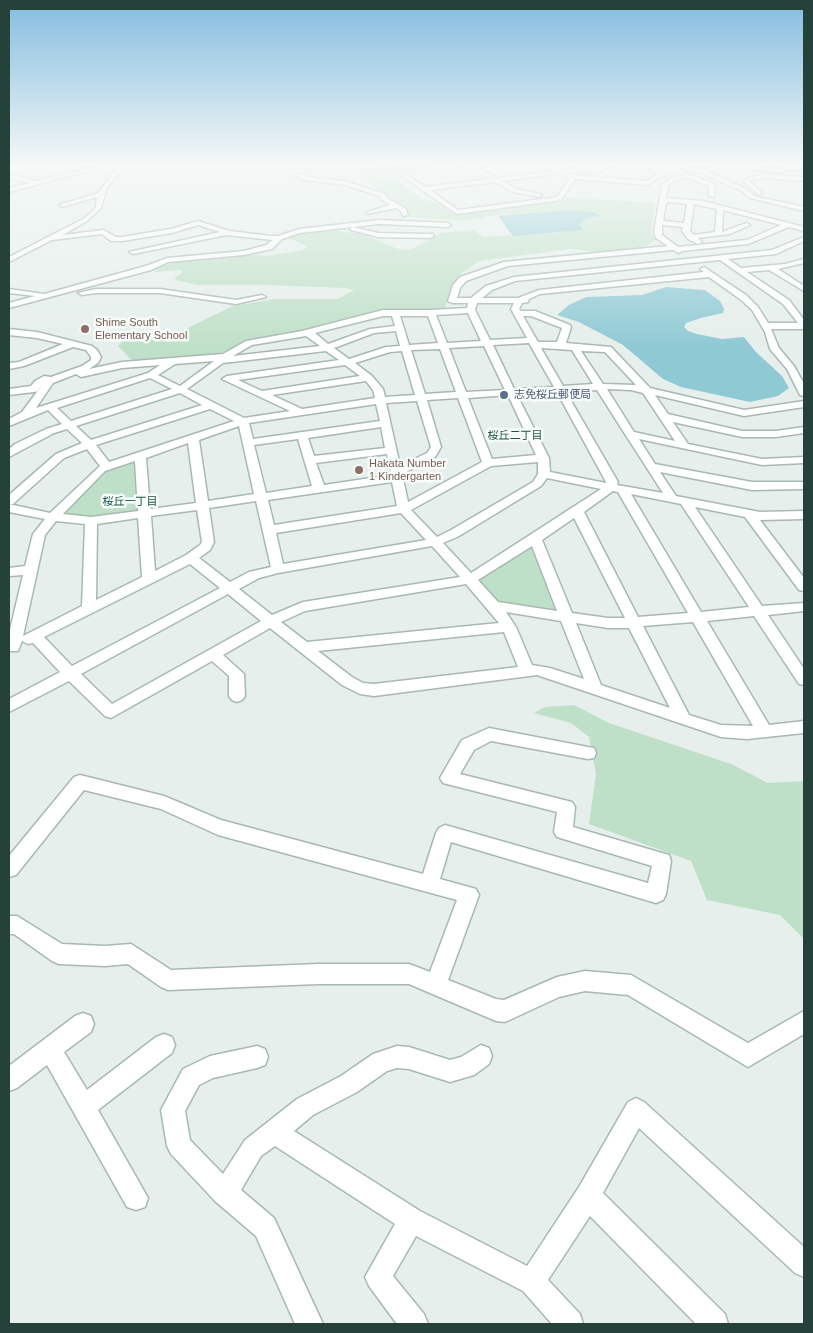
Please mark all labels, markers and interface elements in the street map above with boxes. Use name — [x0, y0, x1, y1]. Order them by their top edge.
place label: Shime South Elementary School — [95, 316, 187, 342]
marker: Shime South Elementary School — [79, 323, 91, 335]
place label: 志免桜丘郵便局 — [514, 388, 591, 402]
marker: 志免桜丘郵便局 — [498, 389, 510, 401]
district label: 桜丘二丁目 — [488, 429, 542, 443]
place label: Hakata Number 1 Kindergarten — [369, 457, 446, 483]
marker: Hakata Number 1 Kindergarten — [353, 464, 365, 476]
district label: 桜丘一丁目 — [103, 495, 157, 509]

